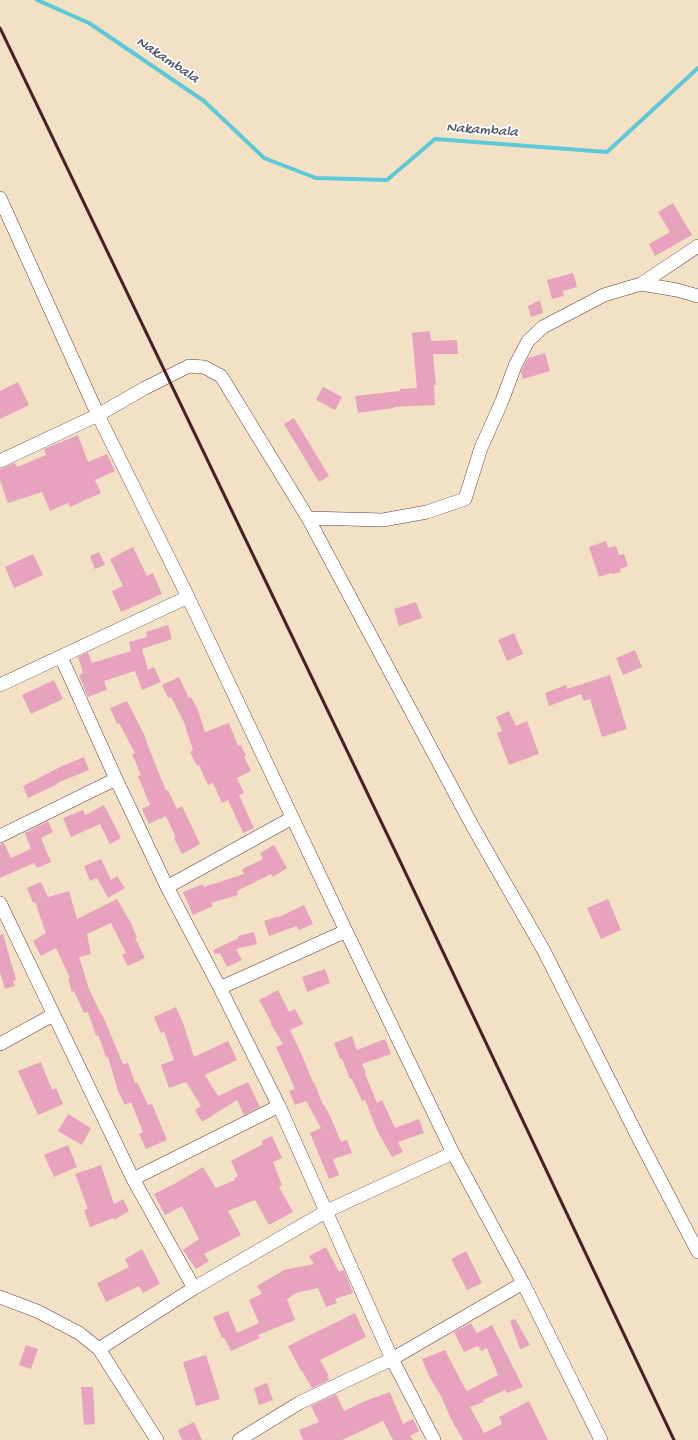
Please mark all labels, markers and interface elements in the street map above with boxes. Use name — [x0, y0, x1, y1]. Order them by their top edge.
water label: Nakambala — [132, 34, 202, 88]
water label: Nakambala — [446, 120, 518, 142]

